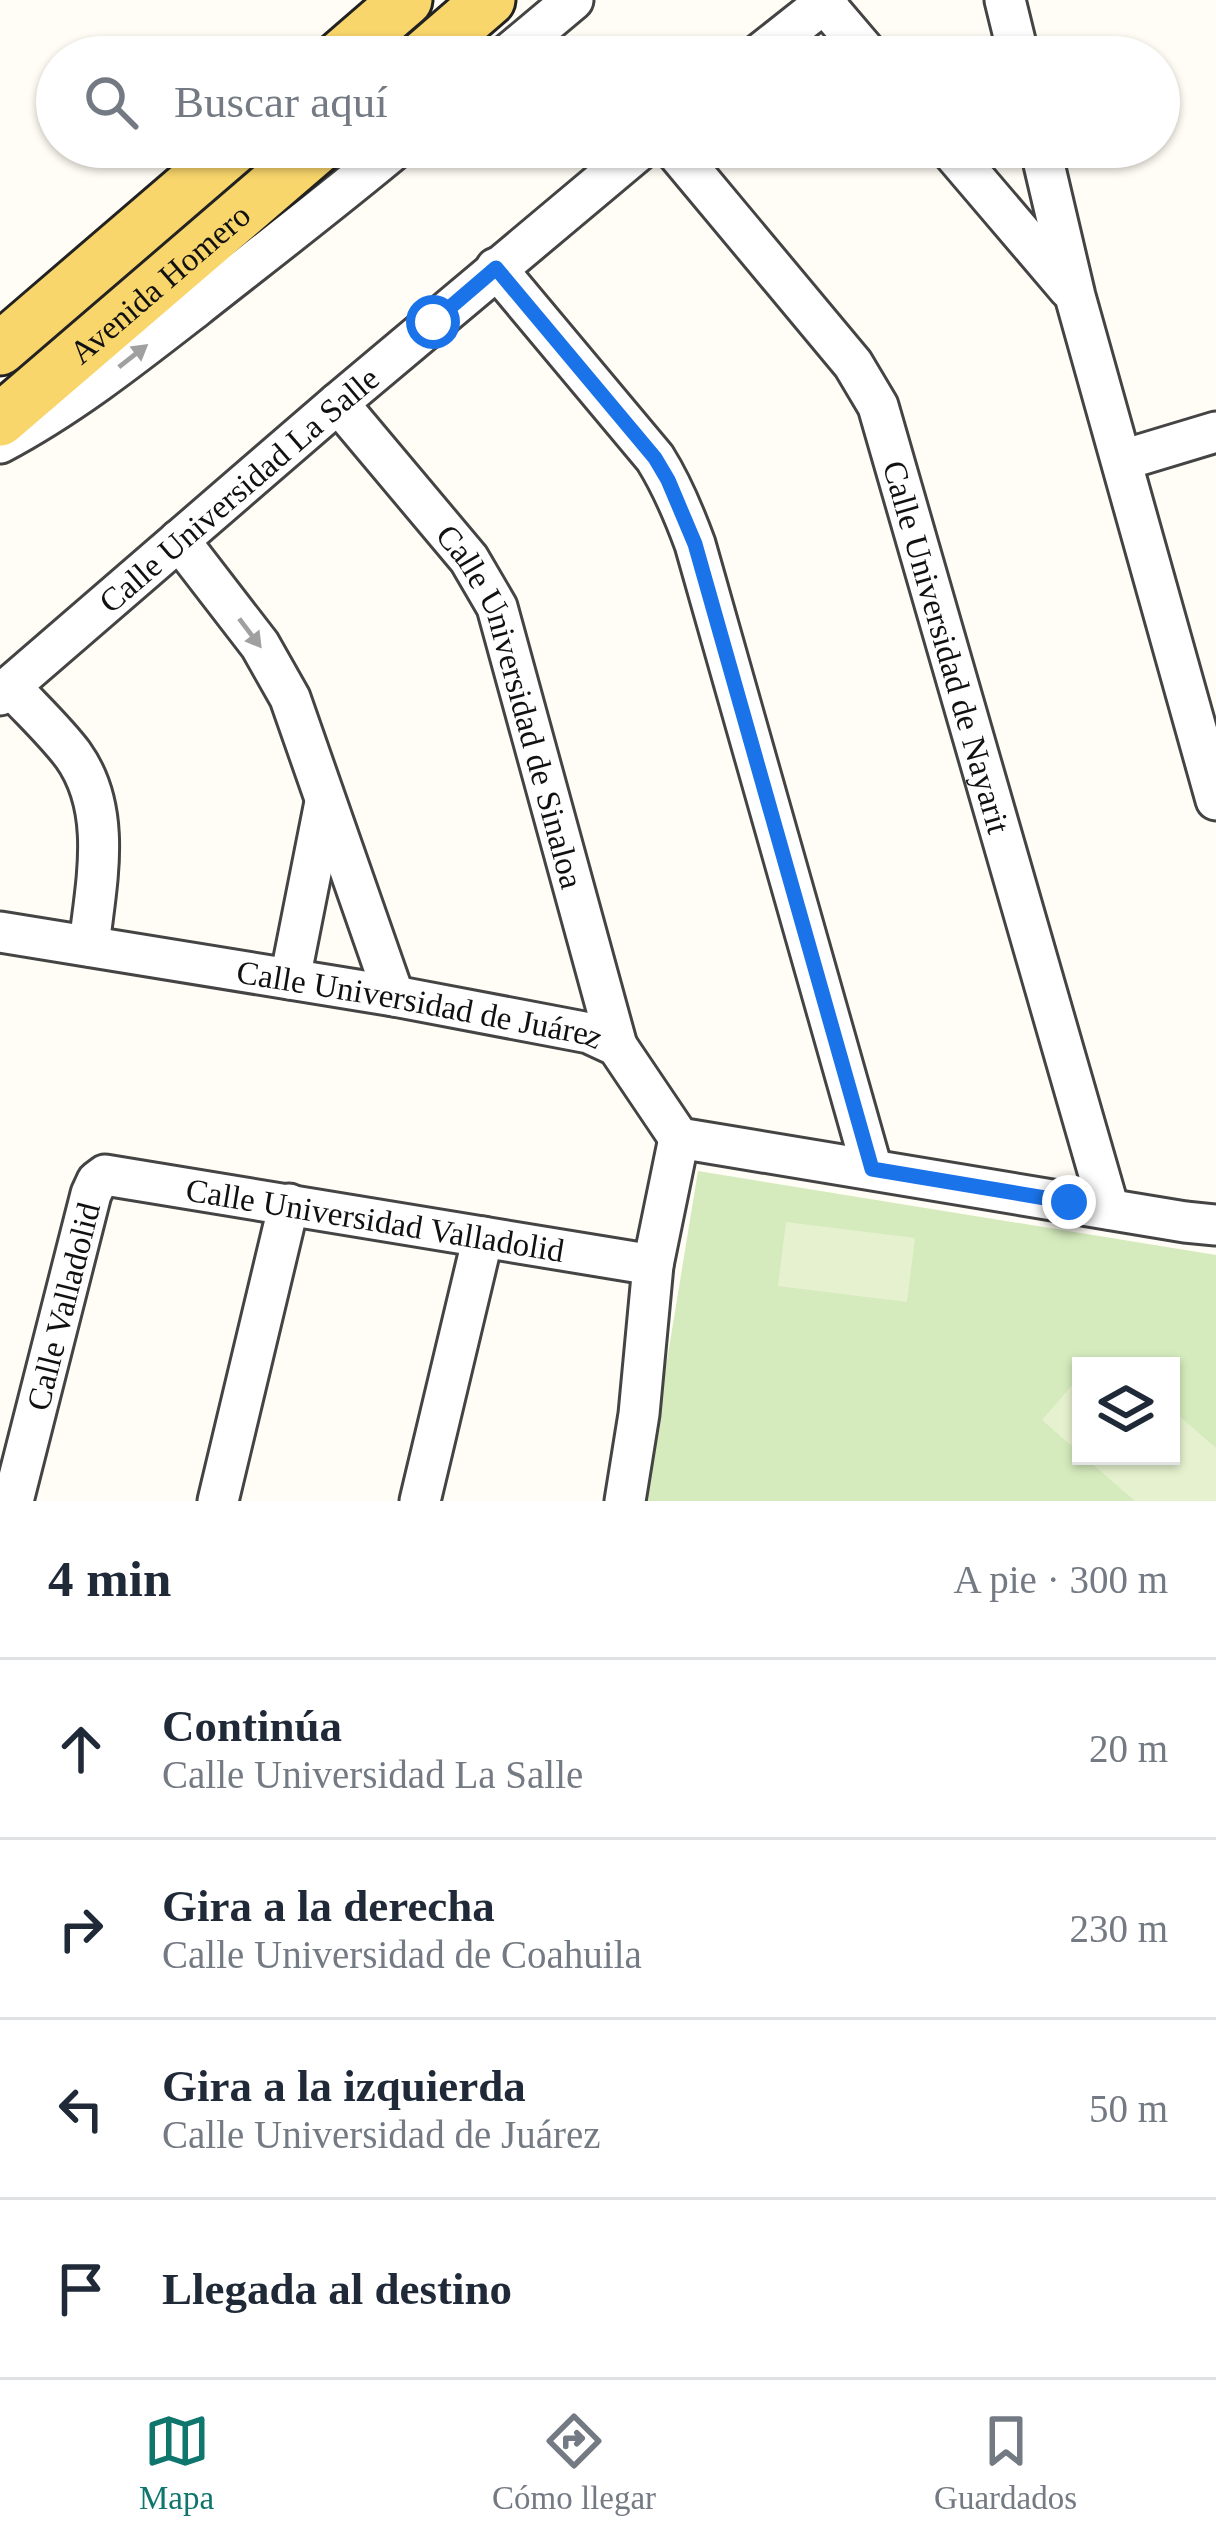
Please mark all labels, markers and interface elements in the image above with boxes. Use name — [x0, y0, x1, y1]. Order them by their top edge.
search box — [36, 36, 1180, 168]
icon: search — [78, 69, 144, 135]
text: Buscar aquí — [174, 77, 388, 127]
street label: Avenida Homero — [63, 197, 257, 371]
route start — [406, 295, 460, 349]
one-way arrow — [117, 344, 148, 369]
street label: Calle Universidad La Salle — [92, 360, 386, 620]
street label: Calle Universidad de Nayarit — [876, 457, 1017, 837]
street label: Calle Universidad de Sinaloa — [429, 518, 590, 893]
one-way arrow — [238, 617, 262, 649]
street label: Calle Universidad de Juárez — [234, 954, 609, 1056]
street label: Calle Universidad Valladolid — [183, 1172, 567, 1269]
route end — [1042, 1175, 1096, 1229]
street label: Calle Valladolid — [20, 1198, 107, 1414]
map controls — [1072, 1357, 1180, 1465]
button: layers — [1072, 1357, 1180, 1465]
text: 4 min — [48, 1551, 171, 1607]
text: A pie · 300 m — [954, 1558, 1168, 1601]
text: Continúa — [162, 1701, 342, 1751]
icon: ahead — [48, 1716, 114, 1782]
text: 20 m — [1089, 1727, 1168, 1770]
text: Calle Universidad La Salle — [162, 1753, 583, 1796]
text: Gira a la derecha — [162, 1881, 495, 1931]
icon: right — [48, 1896, 114, 1962]
text: 230 m — [1069, 1907, 1168, 1950]
text: Calle Universidad de Coahuila — [162, 1933, 642, 1976]
text: Gira a la izquierda — [162, 2061, 526, 2111]
icon: left — [48, 2076, 114, 2142]
text: 50 m — [1089, 2087, 1168, 2130]
text: Calle Universidad de Juárez — [162, 2113, 601, 2156]
icon: arrive — [48, 2256, 114, 2322]
text: Llegada al destino — [162, 2264, 512, 2314]
tab: Mapa — [139, 2408, 214, 2517]
tab: Cómo llegar — [492, 2408, 656, 2517]
tab: Guardados — [934, 2408, 1077, 2517]

